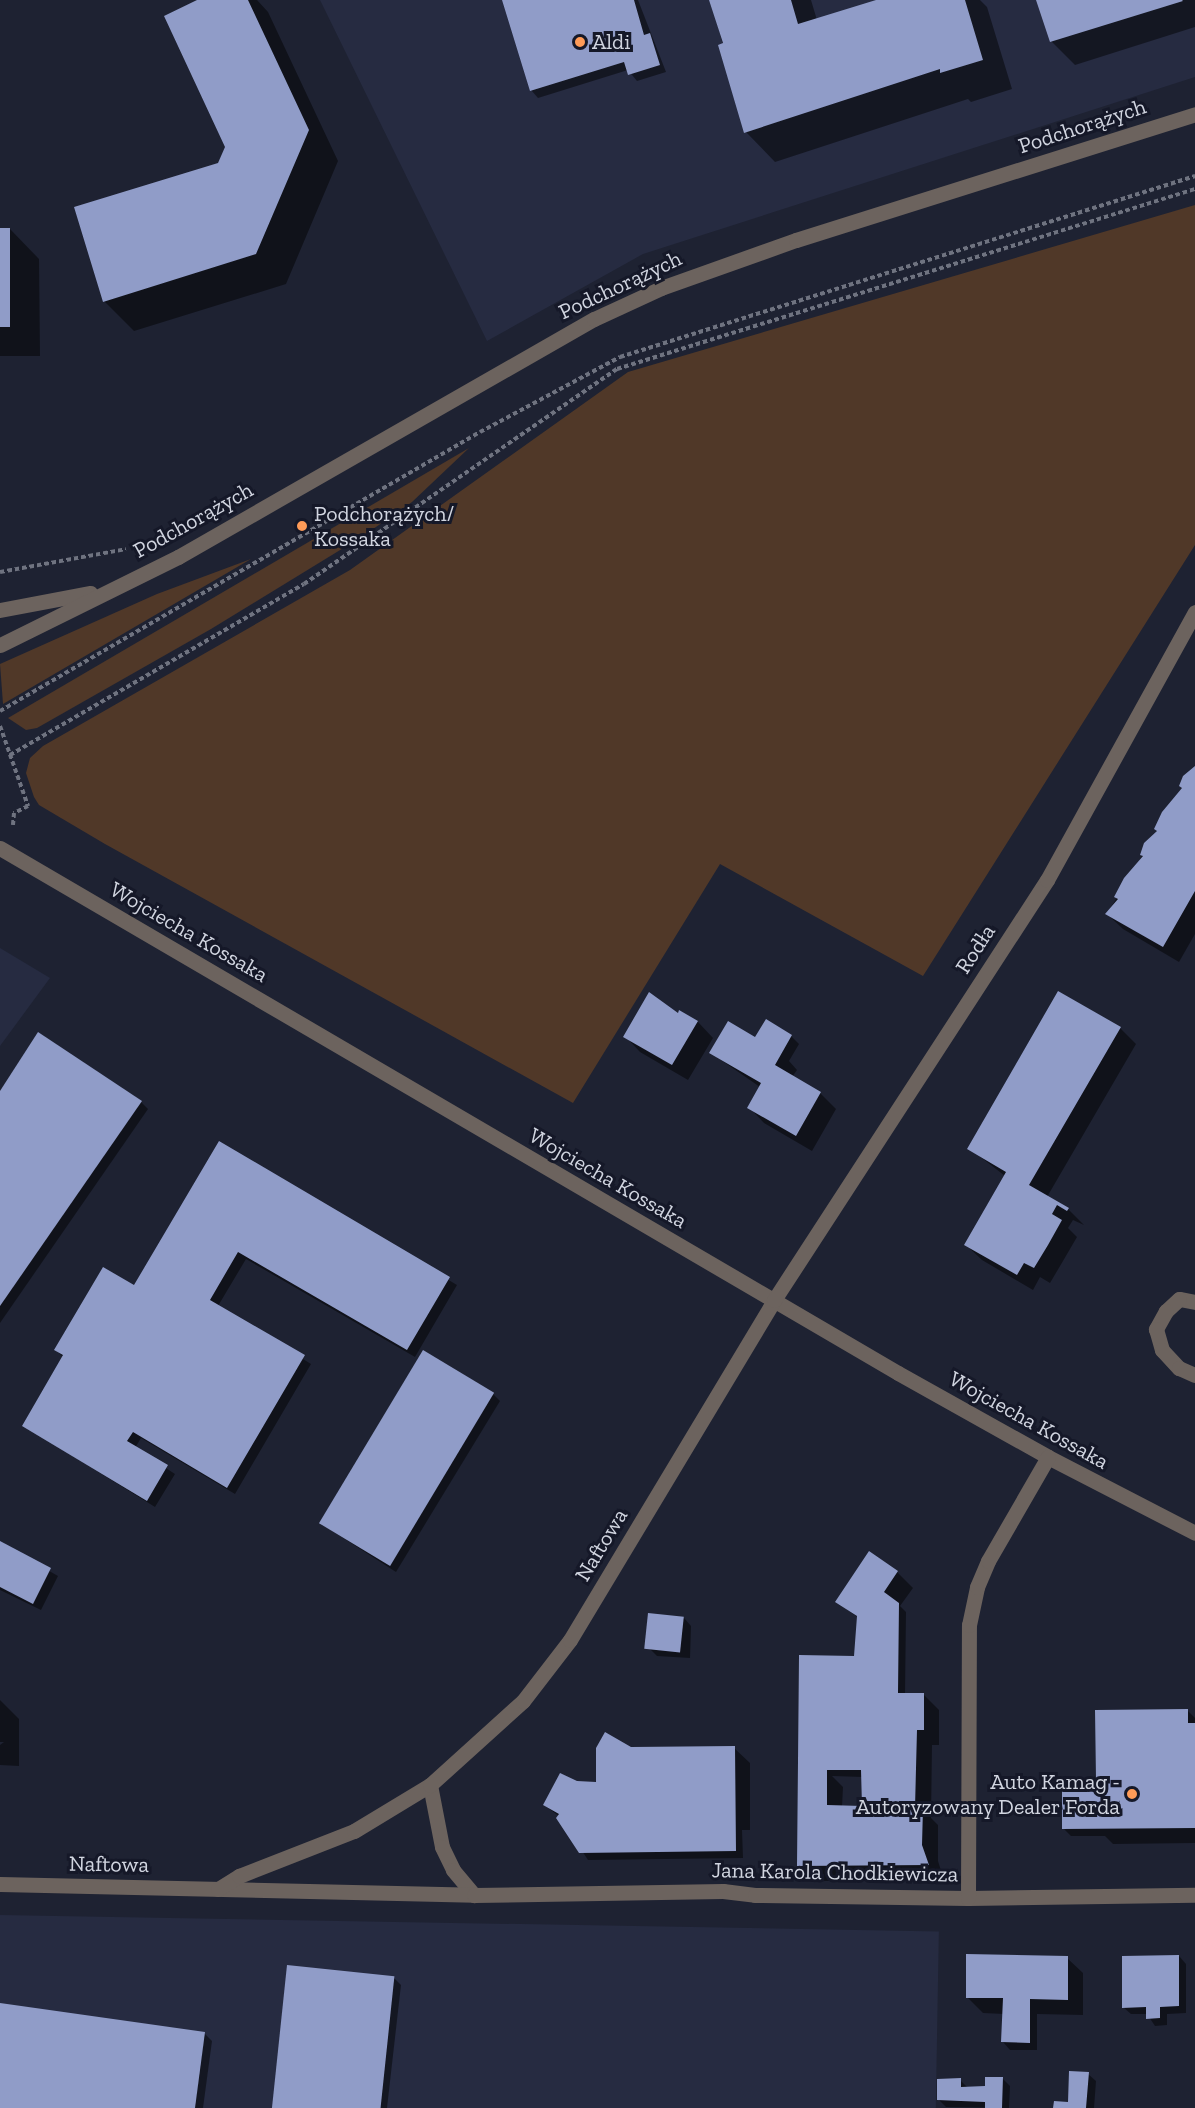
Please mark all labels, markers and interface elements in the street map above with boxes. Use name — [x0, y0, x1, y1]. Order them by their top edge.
place label: Aldi — [592, 29, 630, 55]
marker: Aldi — [573, 35, 587, 49]
street label: Podchorążych — [1015, 93, 1149, 159]
street label: Podchorążych — [554, 245, 686, 325]
street label: Podchorążych — [129, 476, 257, 564]
place label: Podchorążych/ Kossaka — [314, 500, 454, 552]
marker: Podchorążych/ Kossaka — [295, 519, 309, 533]
street label: Wojciecha Kossaka — [105, 876, 273, 988]
street label: Rodła — [949, 919, 1001, 979]
street label: Wojciecha Kossaka — [524, 1122, 692, 1234]
street label: Wojciecha Kossaka — [945, 1365, 1113, 1475]
street label: Naftowa — [569, 1504, 633, 1586]
place label: Auto Kamag - Autoryzowany Dealer Forda — [855, 1768, 1120, 1820]
marker: Auto Kamag - Autoryzowany Dealer Forda — [1125, 1787, 1139, 1801]
street label: Naftowa — [69, 1850, 149, 1878]
street label: Jana Karola Chodkiewicza — [711, 1857, 959, 1887]

